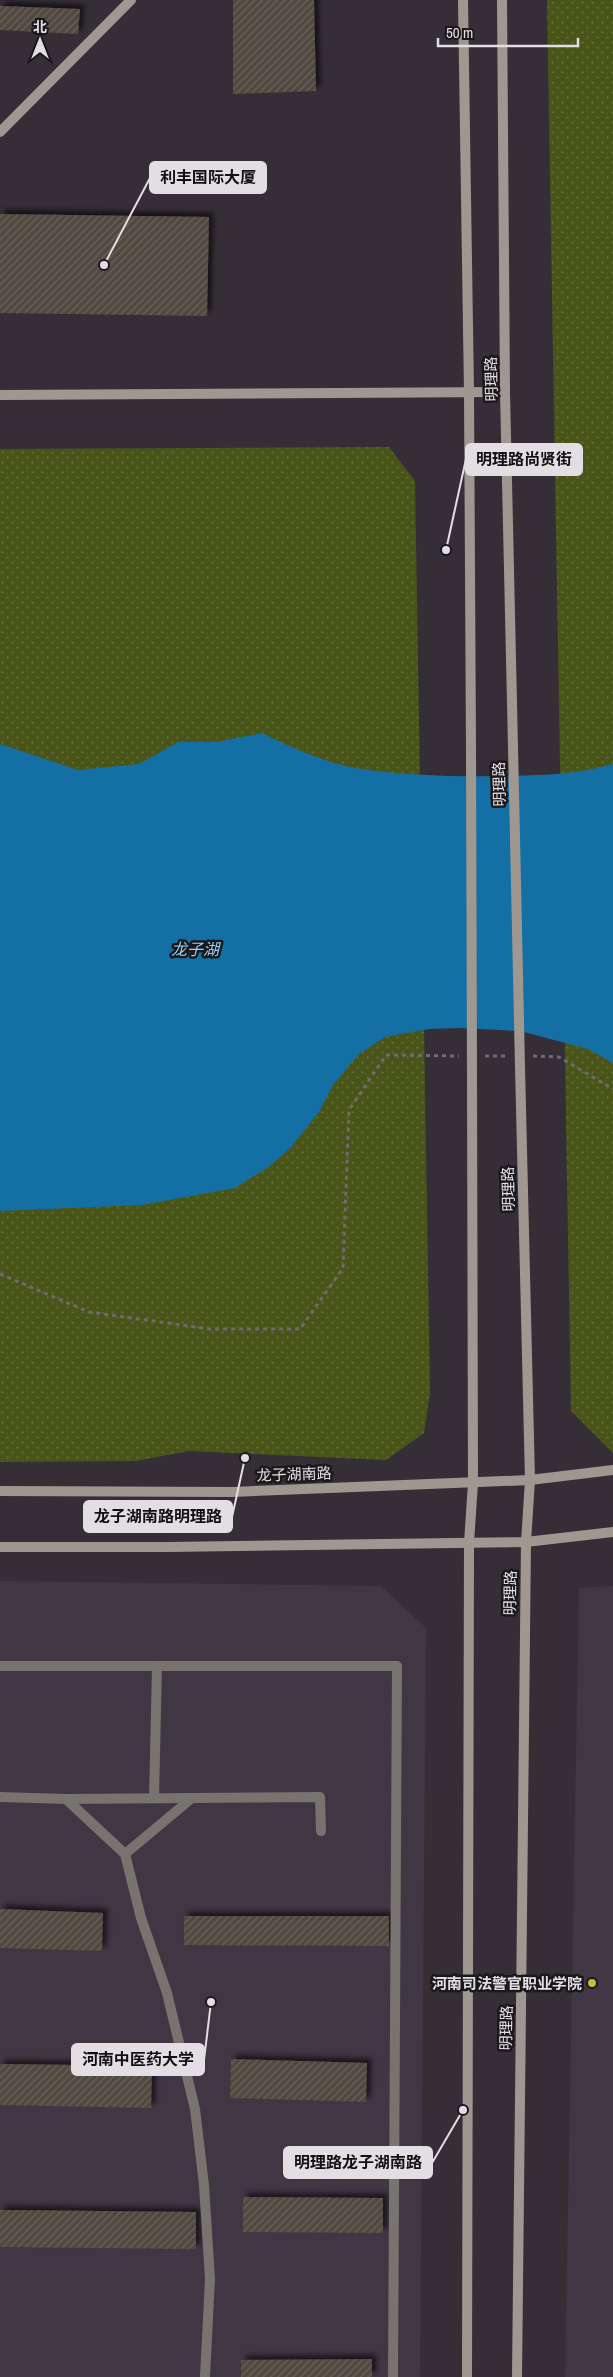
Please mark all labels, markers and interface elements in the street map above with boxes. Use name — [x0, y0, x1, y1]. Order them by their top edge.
north arrow — [15, 15, 65, 65]
scale bar — [438, 15, 578, 47]
text: 北 — [33, 18, 47, 36]
text: 50 m — [446, 22, 473, 43]
callout: 利丰国际大厦 — [150, 162, 266, 193]
text: 利丰国际大厦 — [160, 166, 256, 188]
street label: 明理路 — [480, 356, 502, 402]
callout: 明理路尚贤街 — [466, 444, 582, 475]
text: 明理路尚贤街 — [476, 448, 572, 470]
street label: 明理路 — [488, 761, 510, 807]
water label: 龙子湖 — [171, 938, 222, 960]
street label: 明理路 — [497, 1166, 519, 1212]
street label: 龙子湖南路 — [256, 1462, 332, 1486]
callout: 龙子湖南路明理路 — [84, 1501, 232, 1532]
text: 龙子湖南路明理路 — [94, 1505, 222, 1527]
street label: 明理路 — [499, 1570, 521, 1616]
place label: 河南司法警官职业学院 — [432, 1973, 582, 1994]
marker: 河南司法警官职业学院 — [586, 1977, 598, 1989]
street label: 明理路 — [495, 2005, 517, 2051]
callout: 河南中医药大学 — [72, 2044, 204, 2075]
text: 河南中医药大学 — [82, 2048, 194, 2070]
callout: 明理路龙子湖南路 — [284, 2147, 432, 2178]
text: 明理路龙子湖南路 — [294, 2151, 422, 2173]

